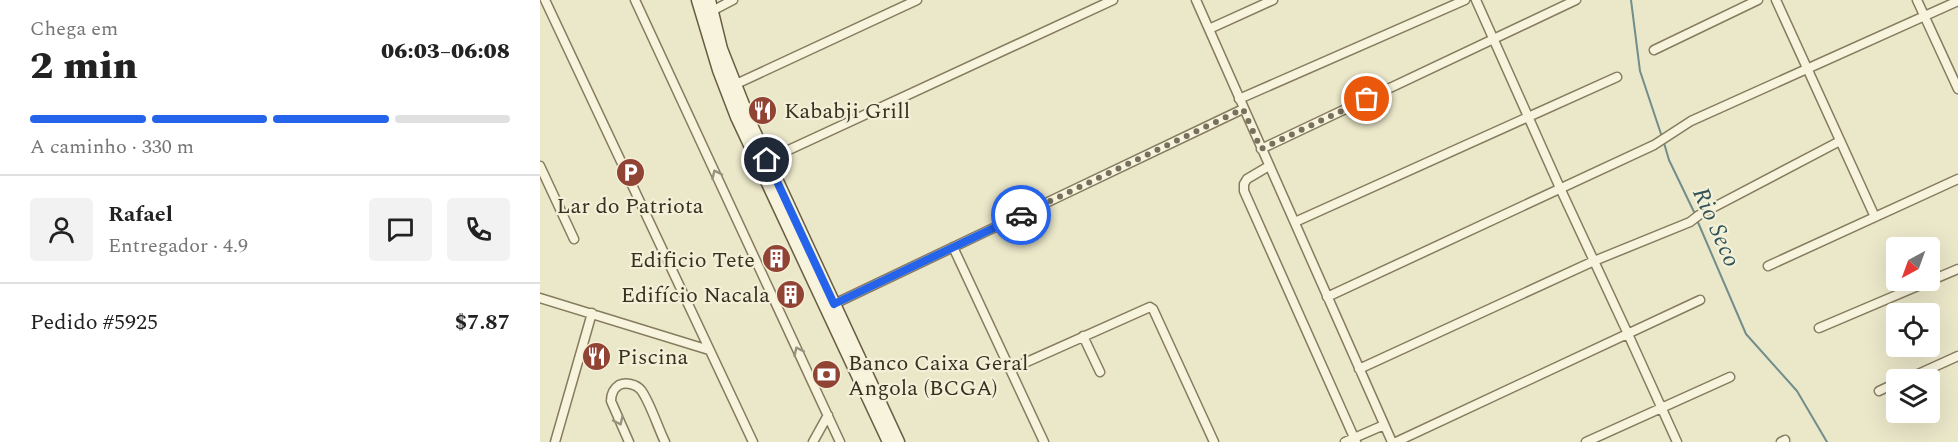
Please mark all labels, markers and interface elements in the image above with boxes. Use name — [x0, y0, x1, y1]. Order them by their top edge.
text: Chega em — [30, 14, 118, 44]
text: 06:03–06:08 — [381, 35, 510, 68]
text: 2 min — [30, 37, 138, 96]
pin — [1341, 73, 1392, 124]
icon: bag — [1350, 82, 1383, 115]
restaurant icon: Kababji Grill — [747, 94, 779, 126]
place label: Kababji Grill — [784, 95, 910, 128]
text: A caminho · 330 m — [30, 132, 194, 162]
pin — [741, 134, 792, 185]
icon: home — [750, 143, 783, 176]
parking icon: Lar do Patriota — [614, 157, 646, 189]
one-way arrow — [711, 169, 723, 180]
water label: Rio Seco — [1683, 182, 1750, 273]
courier — [991, 185, 1051, 245]
place label: Lar do Patriota — [557, 190, 704, 223]
button: person — [30, 198, 93, 261]
text: Rafael — [108, 198, 173, 231]
button: chat — [369, 198, 432, 261]
button: phone — [447, 198, 510, 261]
icon: car — [1005, 199, 1038, 232]
text: Entregador · 4.9 — [108, 231, 248, 261]
north arrow — [1886, 237, 1940, 291]
map controls — [1886, 237, 1940, 423]
building icon: Edificio Tete — [760, 243, 792, 275]
place label: Edificio Tete — [629, 244, 755, 277]
building icon: Edifício Nacala — [775, 278, 807, 310]
place label: Edifício Nacala — [621, 279, 770, 312]
button: locate — [1886, 303, 1940, 357]
text: Pedido #5925 — [30, 306, 158, 339]
text: $7.87 — [455, 306, 510, 339]
restaurant icon: Piscina — [580, 340, 612, 372]
place label: Piscina — [617, 341, 689, 374]
one-way arrow — [793, 346, 805, 357]
place label: Banco Caixa Geral Angola (BCGA) — [848, 347, 1028, 405]
bank icon: Banco Caixa Geral Angola (BCGA) — [811, 359, 843, 391]
button: layers — [1886, 369, 1940, 423]
one-way arrow — [612, 415, 624, 426]

